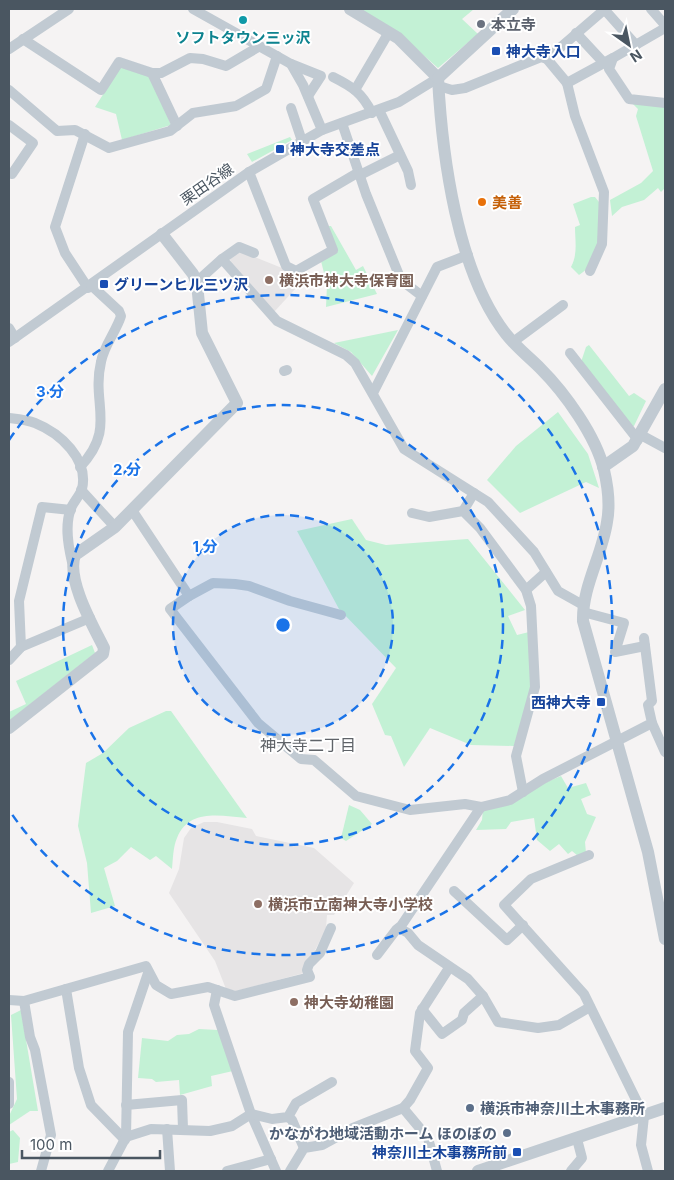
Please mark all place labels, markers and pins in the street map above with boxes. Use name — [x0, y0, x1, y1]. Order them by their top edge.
marker: ソフトタウン三ッ沢 — [237, 14, 249, 26]
place label: 本立寺 — [491, 15, 536, 34]
marker: 本立寺 — [475, 18, 487, 30]
place label: ソフトタウン三ッ沢 — [175, 28, 311, 47]
place label: 神大寺入口 — [505, 42, 581, 61]
marker: 神大寺入口 — [490, 45, 502, 57]
place label: 神大寺交差点 — [289, 140, 380, 159]
marker: 神大寺交差点 — [274, 143, 286, 155]
place label: 美善 — [492, 193, 522, 212]
marker: 美善 — [476, 196, 488, 208]
place label: 横浜市神大寺保育園 — [279, 271, 414, 290]
marker: 横浜市神大寺保育園 — [263, 274, 275, 286]
place label: グリーンヒル三ツ沢 — [114, 275, 248, 294]
marker: グリーンヒル三ツ沢 — [98, 278, 110, 290]
centre of rings — [274, 616, 292, 634]
place label: 西神大寺 — [531, 693, 591, 712]
marker: 西神大寺 — [595, 696, 607, 708]
place label: 横浜市立南神大寺小学校 — [268, 895, 433, 914]
marker: 横浜市立南神大寺小学校 — [252, 898, 264, 910]
place label: 神大寺幼稚園 — [303, 993, 394, 1012]
marker: 神大寺幼稚園 — [288, 996, 300, 1008]
place label: 横浜市神奈川土木事務所 — [480, 1099, 645, 1118]
marker: 横浜市神奈川土木事務所 — [464, 1102, 476, 1114]
place label: かながわ地域活動ホーム ほのぼの — [269, 1124, 497, 1143]
marker: かながわ地域活動ホーム ほのぼの — [501, 1127, 513, 1139]
place label: 神奈川土木事務所前 — [371, 1143, 507, 1162]
marker: 神奈川土木事務所前 — [511, 1146, 523, 1158]

